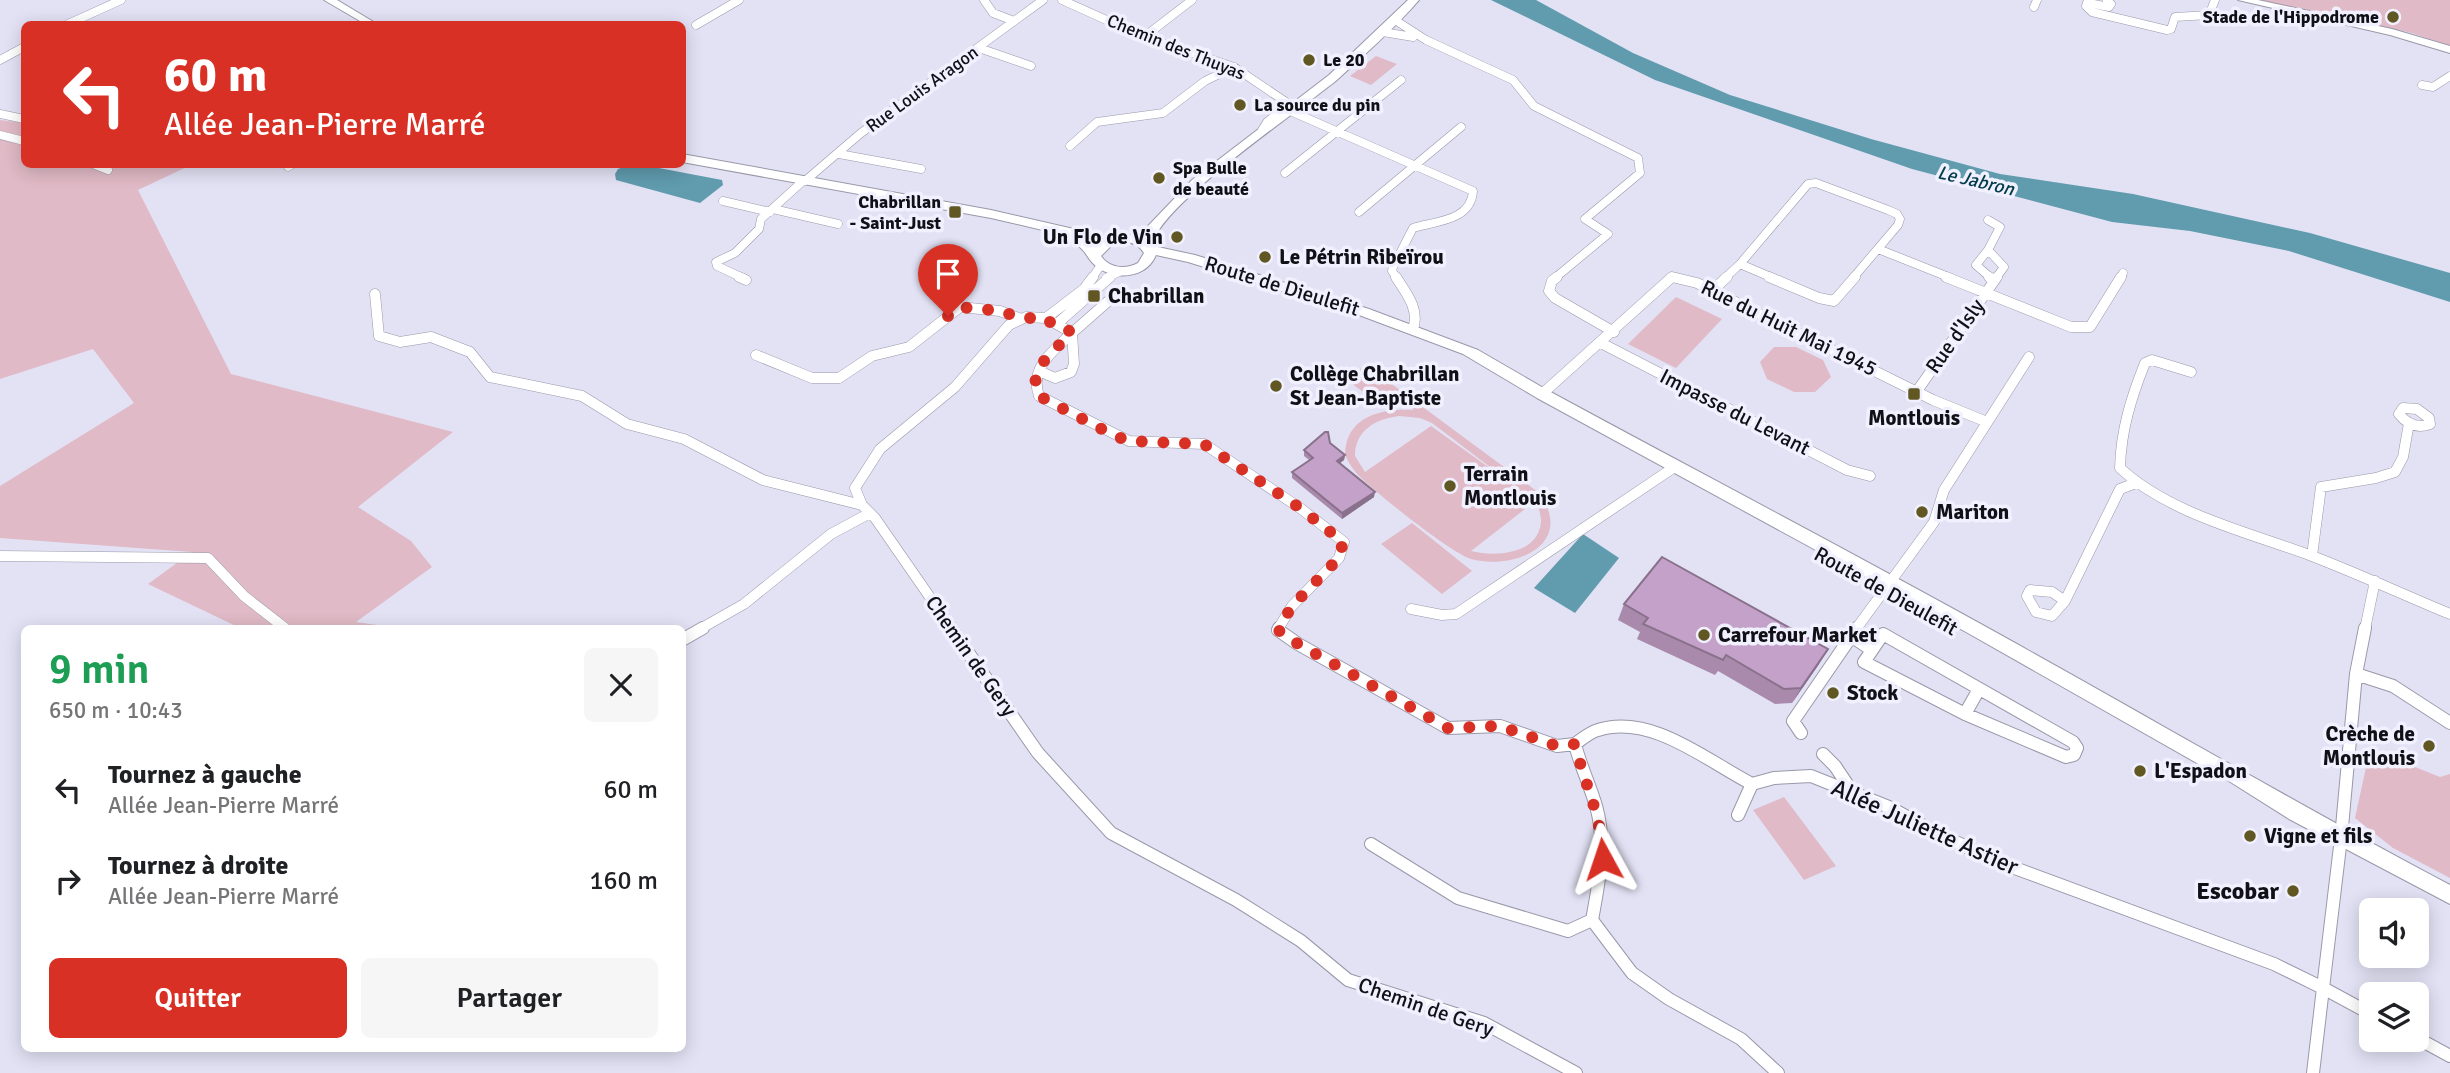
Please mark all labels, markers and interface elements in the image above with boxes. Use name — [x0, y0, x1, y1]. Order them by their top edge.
place label: Stade de l'Hippodrome — [2203, 6, 2379, 28]
street label: Chemin des Thuyas — [1104, 9, 1248, 85]
marker: Stade de l'Hippodrome — [2385, 9, 2401, 25]
street label: Rue Louis Aragon — [862, 41, 982, 137]
text: 60 m — [164, 45, 267, 105]
icon: left — [49, 49, 140, 140]
place label: Le 20 — [1323, 49, 1365, 71]
marker: Le 20 — [1301, 52, 1317, 68]
place label: La source du pin — [1254, 94, 1381, 116]
marker: La source du pin — [1232, 97, 1248, 113]
text: Allée Jean-Pierre Marré — [164, 105, 486, 144]
place label: Spa Bulle de beauté — [1173, 157, 1249, 200]
water label: Le Jabron — [1935, 161, 2017, 202]
marker: Spa Bulle de beauté — [1151, 170, 1167, 186]
place label: Chabrillan - Saint-Just — [849, 191, 941, 234]
marker: Chabrillan - Saint-Just — [947, 204, 963, 220]
place label: Un Flo de Vin — [1043, 224, 1163, 250]
marker: Un Flo de Vin — [1169, 229, 1185, 245]
pin — [918, 244, 978, 316]
place label: Le Pétrin Ribeïrou — [1279, 244, 1444, 270]
marker: Le Pétrin Ribeïrou — [1257, 249, 1273, 265]
street label: Route de Dieulefit — [1201, 250, 1363, 322]
icon: arrive — [929, 255, 967, 293]
street label: Rue du Huit Mai 1945 — [1697, 274, 1881, 382]
place label: Chabrillan — [1108, 283, 1204, 309]
marker: Chabrillan — [1086, 288, 1102, 304]
street label: Rue d'Isly — [1920, 293, 1990, 378]
place label: Collège Chabrillan St Jean-Baptiste — [1290, 361, 1460, 411]
street label: Impasse du Levant — [1656, 363, 1814, 461]
marker: Collège Chabrillan St Jean-Baptiste — [1268, 378, 1284, 394]
marker: Montlouis — [1906, 386, 1922, 402]
place label: Montlouis — [1868, 405, 1960, 431]
place label: Terrain Montlouis — [1464, 461, 1556, 511]
marker: Terrain Montlouis — [1442, 478, 1458, 494]
place label: Mariton — [1936, 499, 2009, 525]
marker: Mariton — [1914, 504, 1930, 520]
street label: Route de Dieulefit — [1810, 541, 1962, 641]
street label: Chemin de Gery — [920, 591, 1022, 722]
place label: Carrefour Market — [1718, 622, 1877, 648]
marker: Carrefour Market — [1696, 627, 1712, 643]
text: 9 min — [49, 644, 150, 695]
button: close — [584, 648, 658, 722]
place label: Stock — [1847, 680, 1898, 706]
marker: Stock — [1825, 685, 1841, 701]
text: 650 m · 10:43 — [49, 696, 183, 725]
place label: Crèche de Montlouis — [2323, 721, 2415, 771]
marker: Crèche de Montlouis — [2421, 738, 2437, 754]
place label: L'Espadon — [2154, 758, 2247, 784]
text: Tournez à gauche — [108, 759, 302, 791]
marker: L'Espadon — [2132, 763, 2148, 779]
icon: left — [49, 771, 87, 809]
street label: Allée Juliette Astier — [1827, 772, 2023, 882]
text: 60 m — [603, 774, 658, 806]
text: Allée Jean-Pierre Marré — [108, 791, 339, 820]
position arrow — [1566, 822, 1640, 896]
place label: Vigne et fils — [2264, 823, 2372, 849]
marker: Vigne et fils — [2242, 828, 2258, 844]
text: Tournez à droite — [108, 850, 288, 882]
icon: right — [49, 862, 87, 900]
text: 160 m — [589, 865, 658, 897]
place label: Escobar — [2196, 876, 2279, 906]
text: Allée Jean-Pierre Marré — [108, 882, 339, 911]
marker: Escobar — [2285, 883, 2301, 899]
map controls — [2359, 898, 2429, 1052]
button: sound — [2359, 898, 2429, 968]
button: Quitter — [49, 958, 347, 1038]
button: Partager — [361, 958, 658, 1038]
street label: Chemin de Gery — [1355, 972, 1497, 1042]
button: layers — [2359, 982, 2429, 1052]

